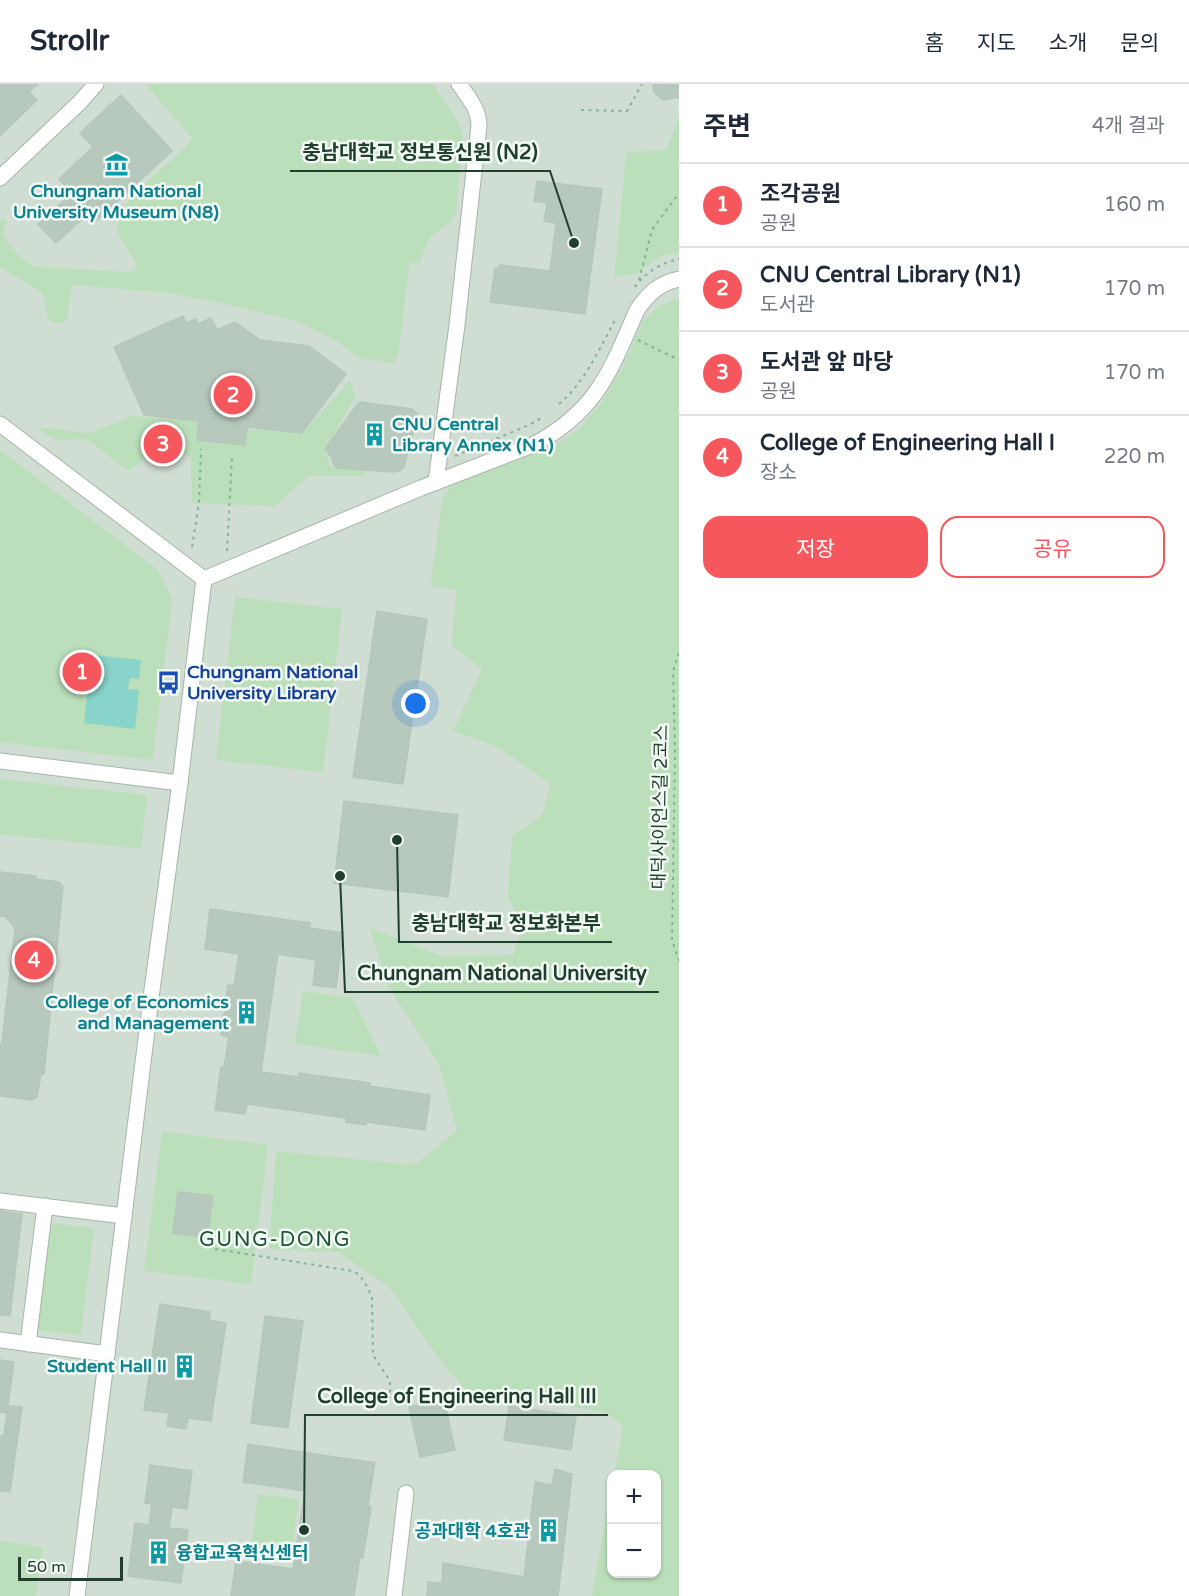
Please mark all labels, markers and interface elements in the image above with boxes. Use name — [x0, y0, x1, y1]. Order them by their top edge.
text: Strollr — [30, 24, 109, 58]
text: 홈 — [925, 31, 944, 56]
text: 지도 — [977, 31, 1016, 56]
text: 소개 — [1049, 31, 1087, 56]
text: 문의 — [1120, 31, 1159, 56]
text: 주변 — [703, 111, 751, 142]
text: 4개 결과 — [1092, 114, 1165, 138]
callout: 충남대학교 정보통신원 (N2) — [290, 133, 550, 171]
text: 충남대학교 정보통신원 (N2) — [302, 141, 538, 165]
museum icon: Chungnam National University Museum (N8) — [103, 152, 129, 178]
place label: Chungnam National University Museum (N8) — [13, 180, 219, 223]
text: 조각공원 — [760, 181, 841, 207]
text: 1 — [716, 193, 729, 217]
text: 160 m — [1104, 193, 1165, 217]
text: 공원 — [760, 212, 797, 236]
text: CNU Central Library (N1) — [760, 262, 1021, 288]
text: 2 — [716, 277, 729, 301]
text: 170 m — [1104, 277, 1165, 301]
text: 도서관 — [760, 293, 815, 317]
text: 도서관 앞 마당 — [760, 349, 893, 375]
text: 3 — [716, 361, 729, 385]
text: 170 m — [1104, 361, 1165, 385]
pin: 2 — [214, 372, 252, 418]
text: 공원 — [760, 380, 797, 404]
place label: CNU Central Library Annex (N1) — [392, 413, 554, 456]
building icon: CNU Central Library Annex (N1) — [361, 421, 387, 447]
pin: 3 — [144, 422, 182, 466]
text: College of Engineering Hall I — [760, 430, 1055, 456]
text: 4 — [716, 445, 729, 469]
text: 220 m — [1104, 445, 1165, 469]
text: 장소 — [760, 461, 797, 485]
button: 저장 — [703, 516, 928, 578]
button: 공유 — [940, 516, 1165, 578]
pin: 1 — [62, 650, 101, 694]
place label: Chungnam National University Library — [187, 661, 358, 704]
bus stop icon: Chungnam National University Library — [156, 669, 182, 695]
your location — [401, 689, 430, 718]
street label: 대덕사이언스길 2코스 — [648, 724, 672, 890]
callout: 충남대학교 정보화본부 — [399, 904, 612, 942]
text: 충남대학교 정보화본부 — [411, 912, 601, 936]
pin: 4 — [15, 938, 54, 982]
callout: Chungnam National University — [345, 954, 659, 992]
text: Chungnam National University — [357, 962, 647, 986]
place label: College of Economics and Management — [45, 991, 229, 1034]
building icon: College of Economics and Management — [234, 999, 260, 1025]
district label: GUNG-DONG — [199, 1227, 351, 1252]
building icon: Student Hall II — [172, 1353, 198, 1379]
place label: Student Hall II — [47, 1355, 167, 1377]
callout: College of Engineering Hall III — [305, 1377, 608, 1415]
text: College of Engineering Hall III — [317, 1385, 597, 1409]
map controls — [607, 1470, 661, 1578]
button: + — [607, 1470, 661, 1524]
building icon: 공과대학 4호관 — [535, 1518, 561, 1544]
place label: 공과대학 4호관 — [415, 1520, 530, 1542]
button: − — [607, 1524, 661, 1578]
building icon: 융합교육혁신센터 — [145, 1540, 171, 1566]
place label: 융합교육혁신센터 — [176, 1542, 308, 1564]
scale bar — [18, 1554, 123, 1582]
text: 50 m — [27, 1557, 66, 1577]

